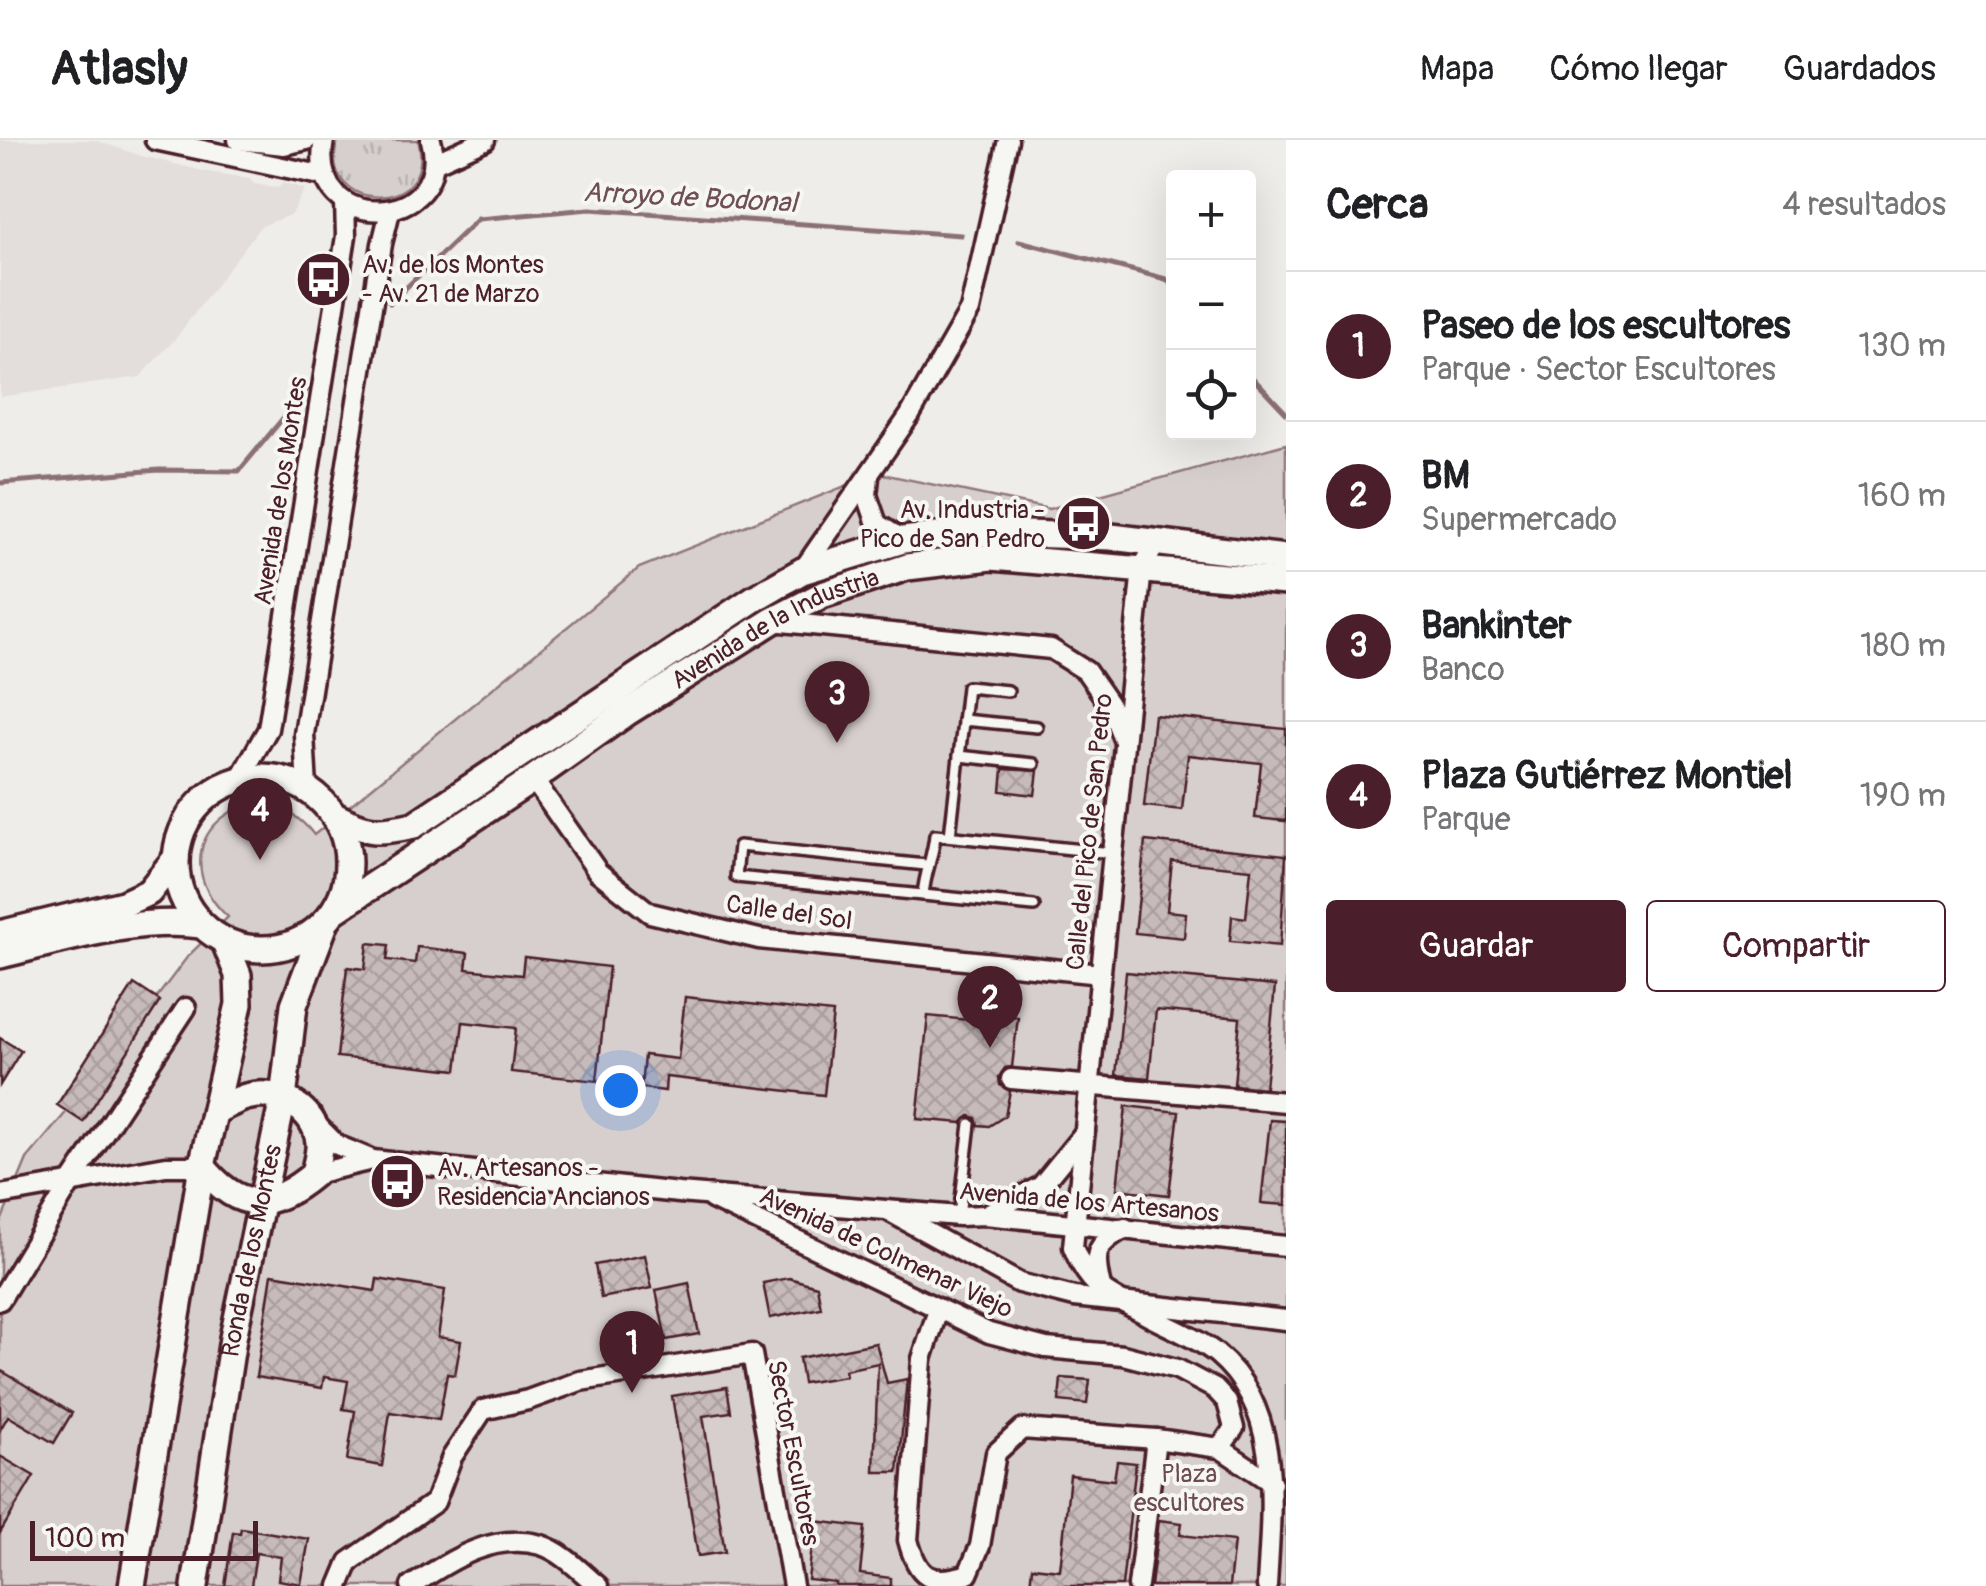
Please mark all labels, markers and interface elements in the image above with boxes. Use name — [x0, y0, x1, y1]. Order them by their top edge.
text: Atlasly — [50, 39, 188, 99]
text: Mapa — [1420, 47, 1494, 91]
text: Cómo llegar — [1549, 47, 1728, 91]
text: Guardados — [1783, 47, 1936, 91]
map controls — [1166, 170, 1256, 440]
button: + — [1166, 170, 1256, 260]
water label: Arroyo de Bodonal — [582, 175, 801, 221]
text: Cerca — [1326, 179, 1428, 231]
text: 4 resultados — [1782, 185, 1946, 225]
bus stop icon: Av. de los Montes - Av. 21 de Marzo — [293, 249, 353, 309]
place label: Av. de los Montes - Av. 21 de Marzo — [362, 250, 544, 310]
button: − — [1166, 260, 1256, 350]
text: Paseo de los escultores — [1421, 302, 1791, 350]
text: 1 — [1352, 326, 1365, 366]
text: 130 m — [1858, 326, 1946, 366]
button: locate — [1166, 350, 1256, 440]
text: Parque · Sector Escultores — [1421, 350, 1776, 390]
street label: Avenida de los Montes — [248, 375, 314, 607]
text: BM — [1421, 452, 1470, 500]
text: 2 — [1350, 476, 1367, 516]
text: 160 m — [1858, 476, 1946, 516]
bus stop icon: Av. Industria - Pico de San Pedro — [1054, 494, 1114, 554]
place label: Av. Industria - Pico de San Pedro — [860, 495, 1045, 555]
text: Supermercado — [1421, 500, 1617, 540]
street label: Avenida de la Industria — [665, 562, 883, 696]
text: Bankinter — [1421, 602, 1572, 650]
text: 3 — [1350, 626, 1367, 666]
text: 180 m — [1860, 626, 1946, 666]
text: Banco — [1421, 650, 1505, 690]
pin: 3 — [804, 660, 870, 743]
street label: Calle del Pico de San Pedro — [1060, 692, 1120, 972]
text: Plaza Gutiérrez Montiel — [1421, 752, 1793, 800]
text: 4 — [1349, 776, 1368, 816]
text: 190 m — [1860, 776, 1946, 816]
pin: 4 — [228, 778, 292, 860]
text: Parque — [1421, 800, 1511, 840]
street label: Calle del Sol — [724, 889, 854, 937]
button: Guardar — [1326, 900, 1626, 992]
button: Compartir — [1646, 900, 1946, 992]
pin: 2 — [958, 966, 1022, 1048]
your location — [595, 1065, 646, 1116]
street label: Ronda de los Montes — [215, 1142, 289, 1359]
bus stop icon: Av. Artesanos - Residencia Ancianos — [368, 1152, 428, 1212]
place label: Av. Artesanos - Residencia Ancianos — [437, 1153, 650, 1213]
street label: Avenida de los Artesanos — [958, 1176, 1220, 1230]
street label: Avenida de Colmenar Viejo — [754, 1181, 1018, 1325]
pin: 1 — [600, 1310, 664, 1393]
street label: Sector Escultores — [760, 1358, 826, 1548]
park label: Plaza escultores — [1134, 1459, 1244, 1519]
scale bar — [30, 1516, 258, 1560]
text: 100 m — [45, 1521, 125, 1556]

